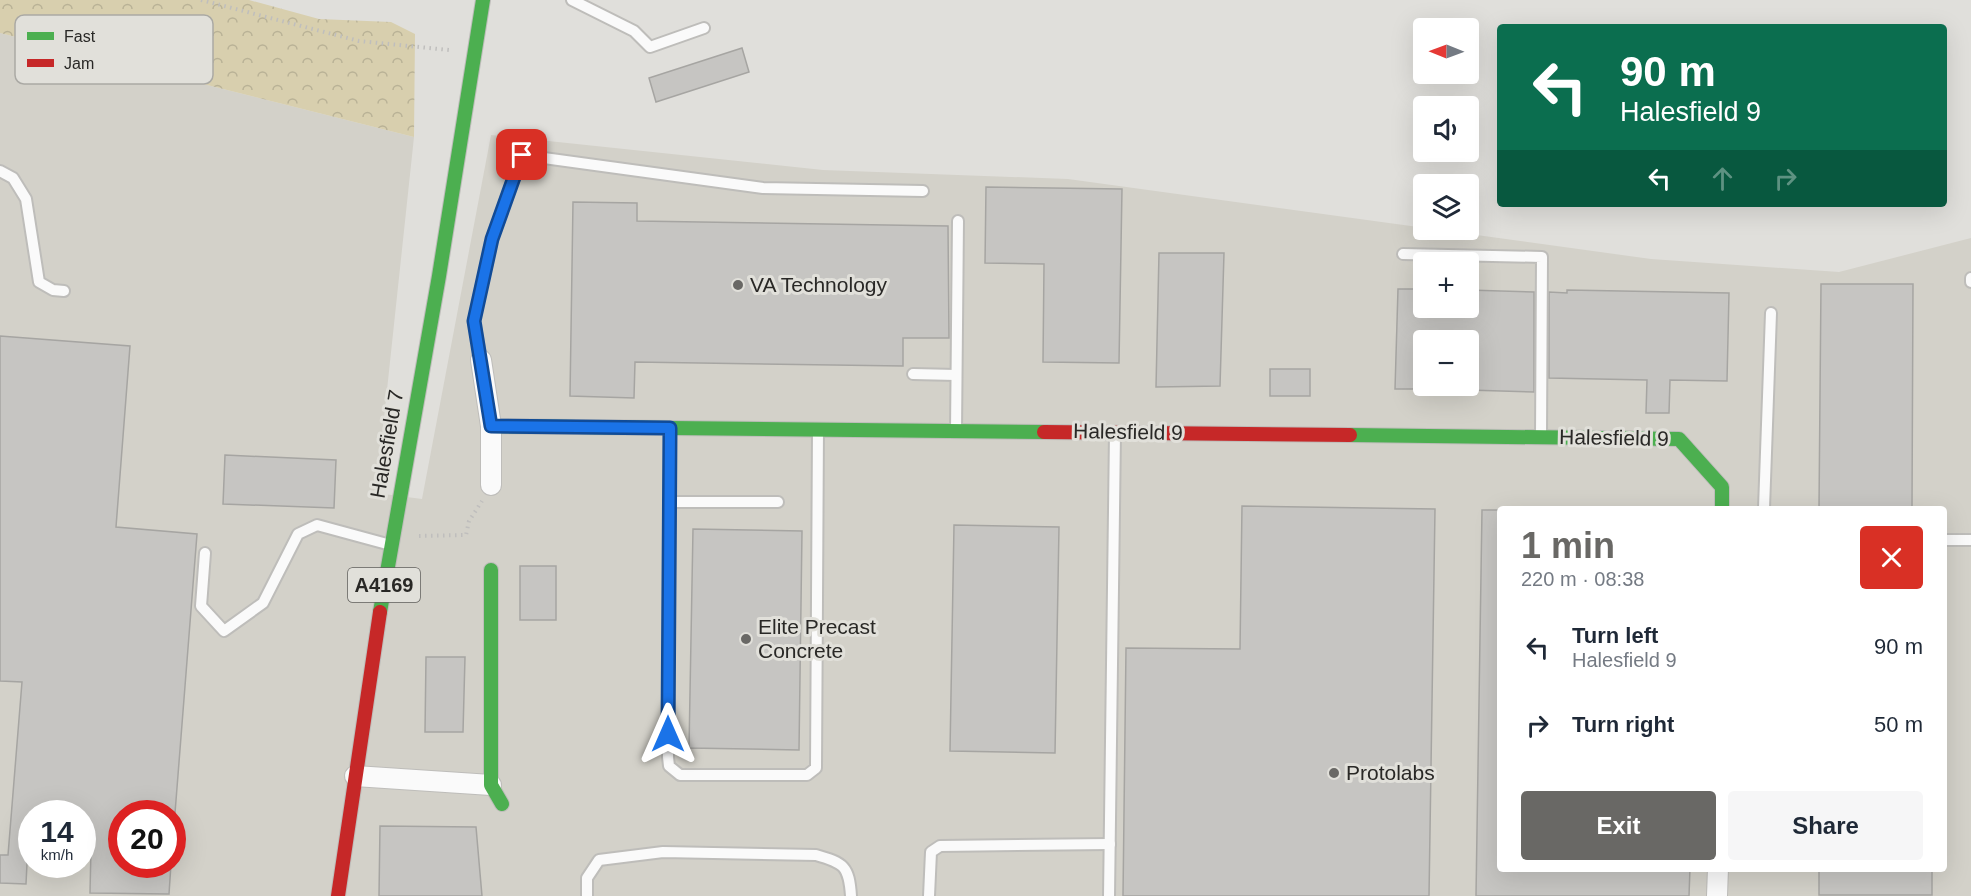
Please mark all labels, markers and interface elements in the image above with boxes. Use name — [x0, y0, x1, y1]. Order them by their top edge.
legend — [15, 15, 213, 84]
north arrow — [1413, 18, 1479, 84]
map controls — [1413, 18, 1479, 396]
text: Fast — [64, 28, 96, 45]
icon: left — [1521, 48, 1599, 126]
text: 90 m — [1620, 48, 1716, 95]
text: Jam — [64, 55, 94, 72]
button: sound — [1413, 96, 1479, 162]
text: Halesfield 9 — [1620, 97, 1761, 127]
pin — [496, 129, 547, 180]
icon: arrive — [505, 138, 538, 171]
icon: left — [1643, 162, 1676, 195]
icon: ahead — [1706, 162, 1739, 195]
icon: right — [1769, 162, 1802, 195]
button: layers — [1413, 174, 1479, 240]
button: + — [1413, 252, 1479, 318]
place label: VA Technology — [750, 273, 887, 296]
marker: VA Technology — [731, 278, 745, 292]
button: − — [1413, 330, 1479, 396]
street label: Halesfield 7 — [366, 388, 407, 500]
street label: Halesfield 9 — [1073, 419, 1183, 444]
street label: Halesfield 9 — [1559, 425, 1669, 450]
text: 1 min — [1521, 525, 1615, 566]
button: close — [1860, 526, 1923, 589]
road number: A4169 — [348, 568, 420, 602]
text: 220 m · 08:38 — [1521, 568, 1644, 590]
place label: Elite Precast Concrete — [758, 615, 876, 662]
text: Turn left — [1572, 623, 1658, 648]
icon: left — [1521, 631, 1554, 664]
marker: Elite Precast Concrete — [739, 632, 753, 646]
text: 90 m — [1874, 634, 1923, 659]
text: Halesfield 9 — [1572, 649, 1677, 671]
position arrow — [636, 702, 700, 766]
icon: right — [1521, 709, 1554, 742]
text: Turn right — [1572, 712, 1674, 737]
text: 50 m — [1874, 712, 1923, 737]
place label: Protolabs — [1346, 761, 1435, 784]
marker: Protolabs — [1327, 766, 1341, 780]
button: Exit — [1521, 791, 1716, 860]
button: Share — [1728, 791, 1923, 860]
speed limit sign: 20 — [108, 800, 186, 878]
text: 14 — [40, 815, 74, 848]
text: km/h — [41, 846, 73, 863]

